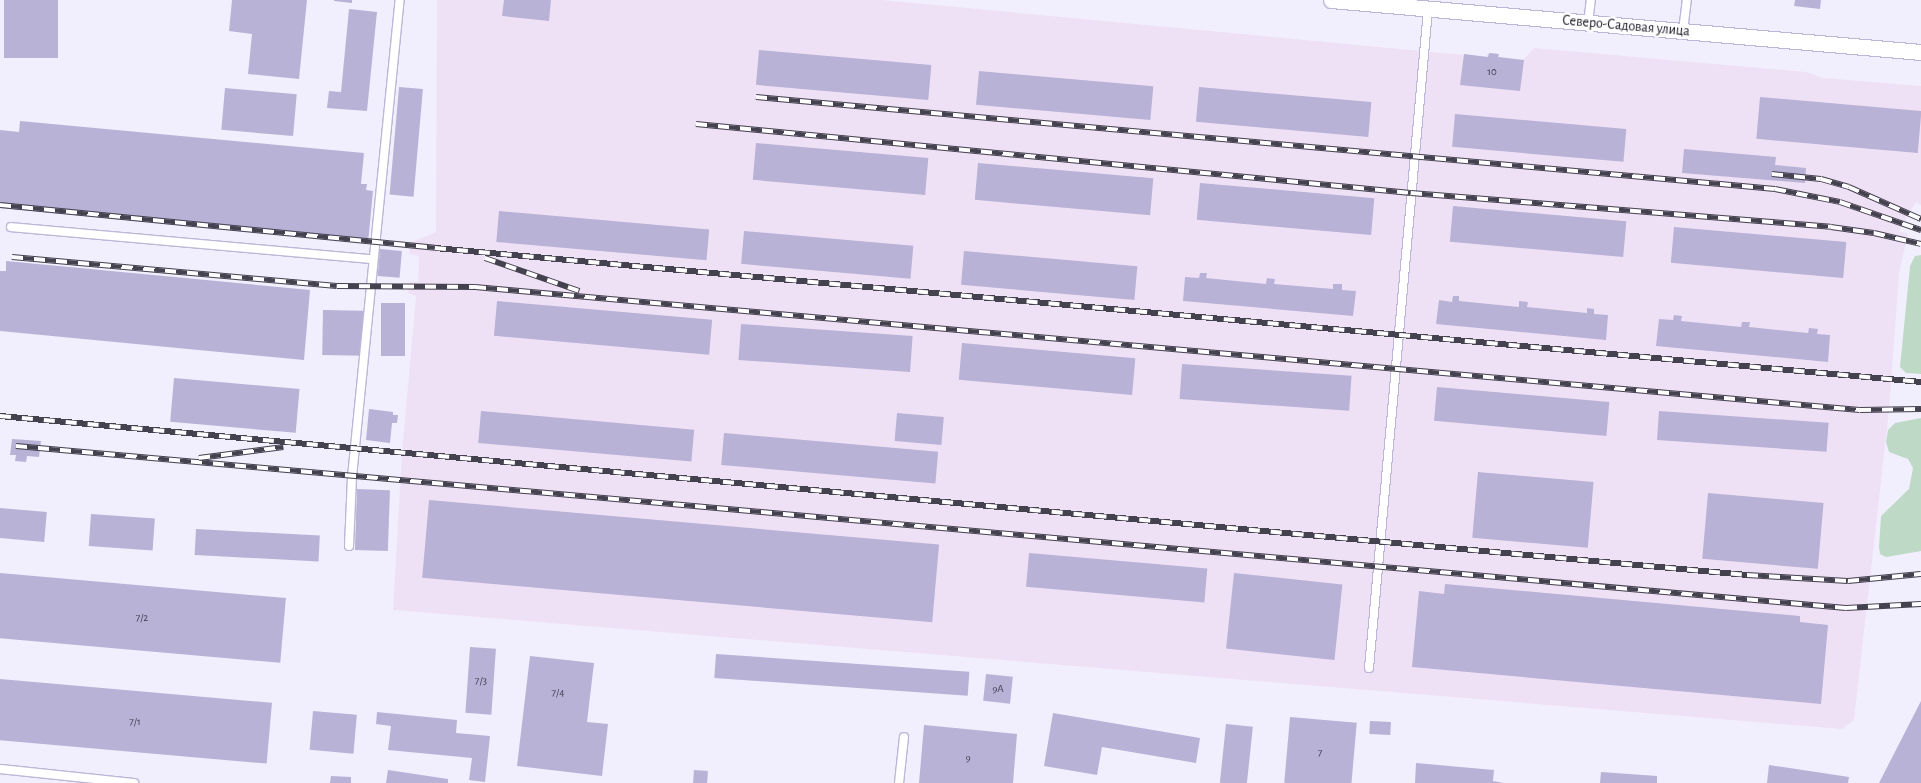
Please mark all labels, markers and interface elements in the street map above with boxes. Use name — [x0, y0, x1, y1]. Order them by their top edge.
street label: Северо-Садовая улица — [1562, 12, 1690, 40]
house number: 10 — [1487, 65, 1497, 79]
house number: 7/2 — [136, 611, 148, 625]
house number: 7/3 — [475, 674, 487, 688]
house number: 9А — [992, 682, 1004, 696]
house number: 7/4 — [551, 686, 565, 700]
house number: 7/1 — [129, 715, 141, 729]
house number: 7 — [1318, 746, 1322, 760]
house number: 9 — [965, 751, 971, 765]

